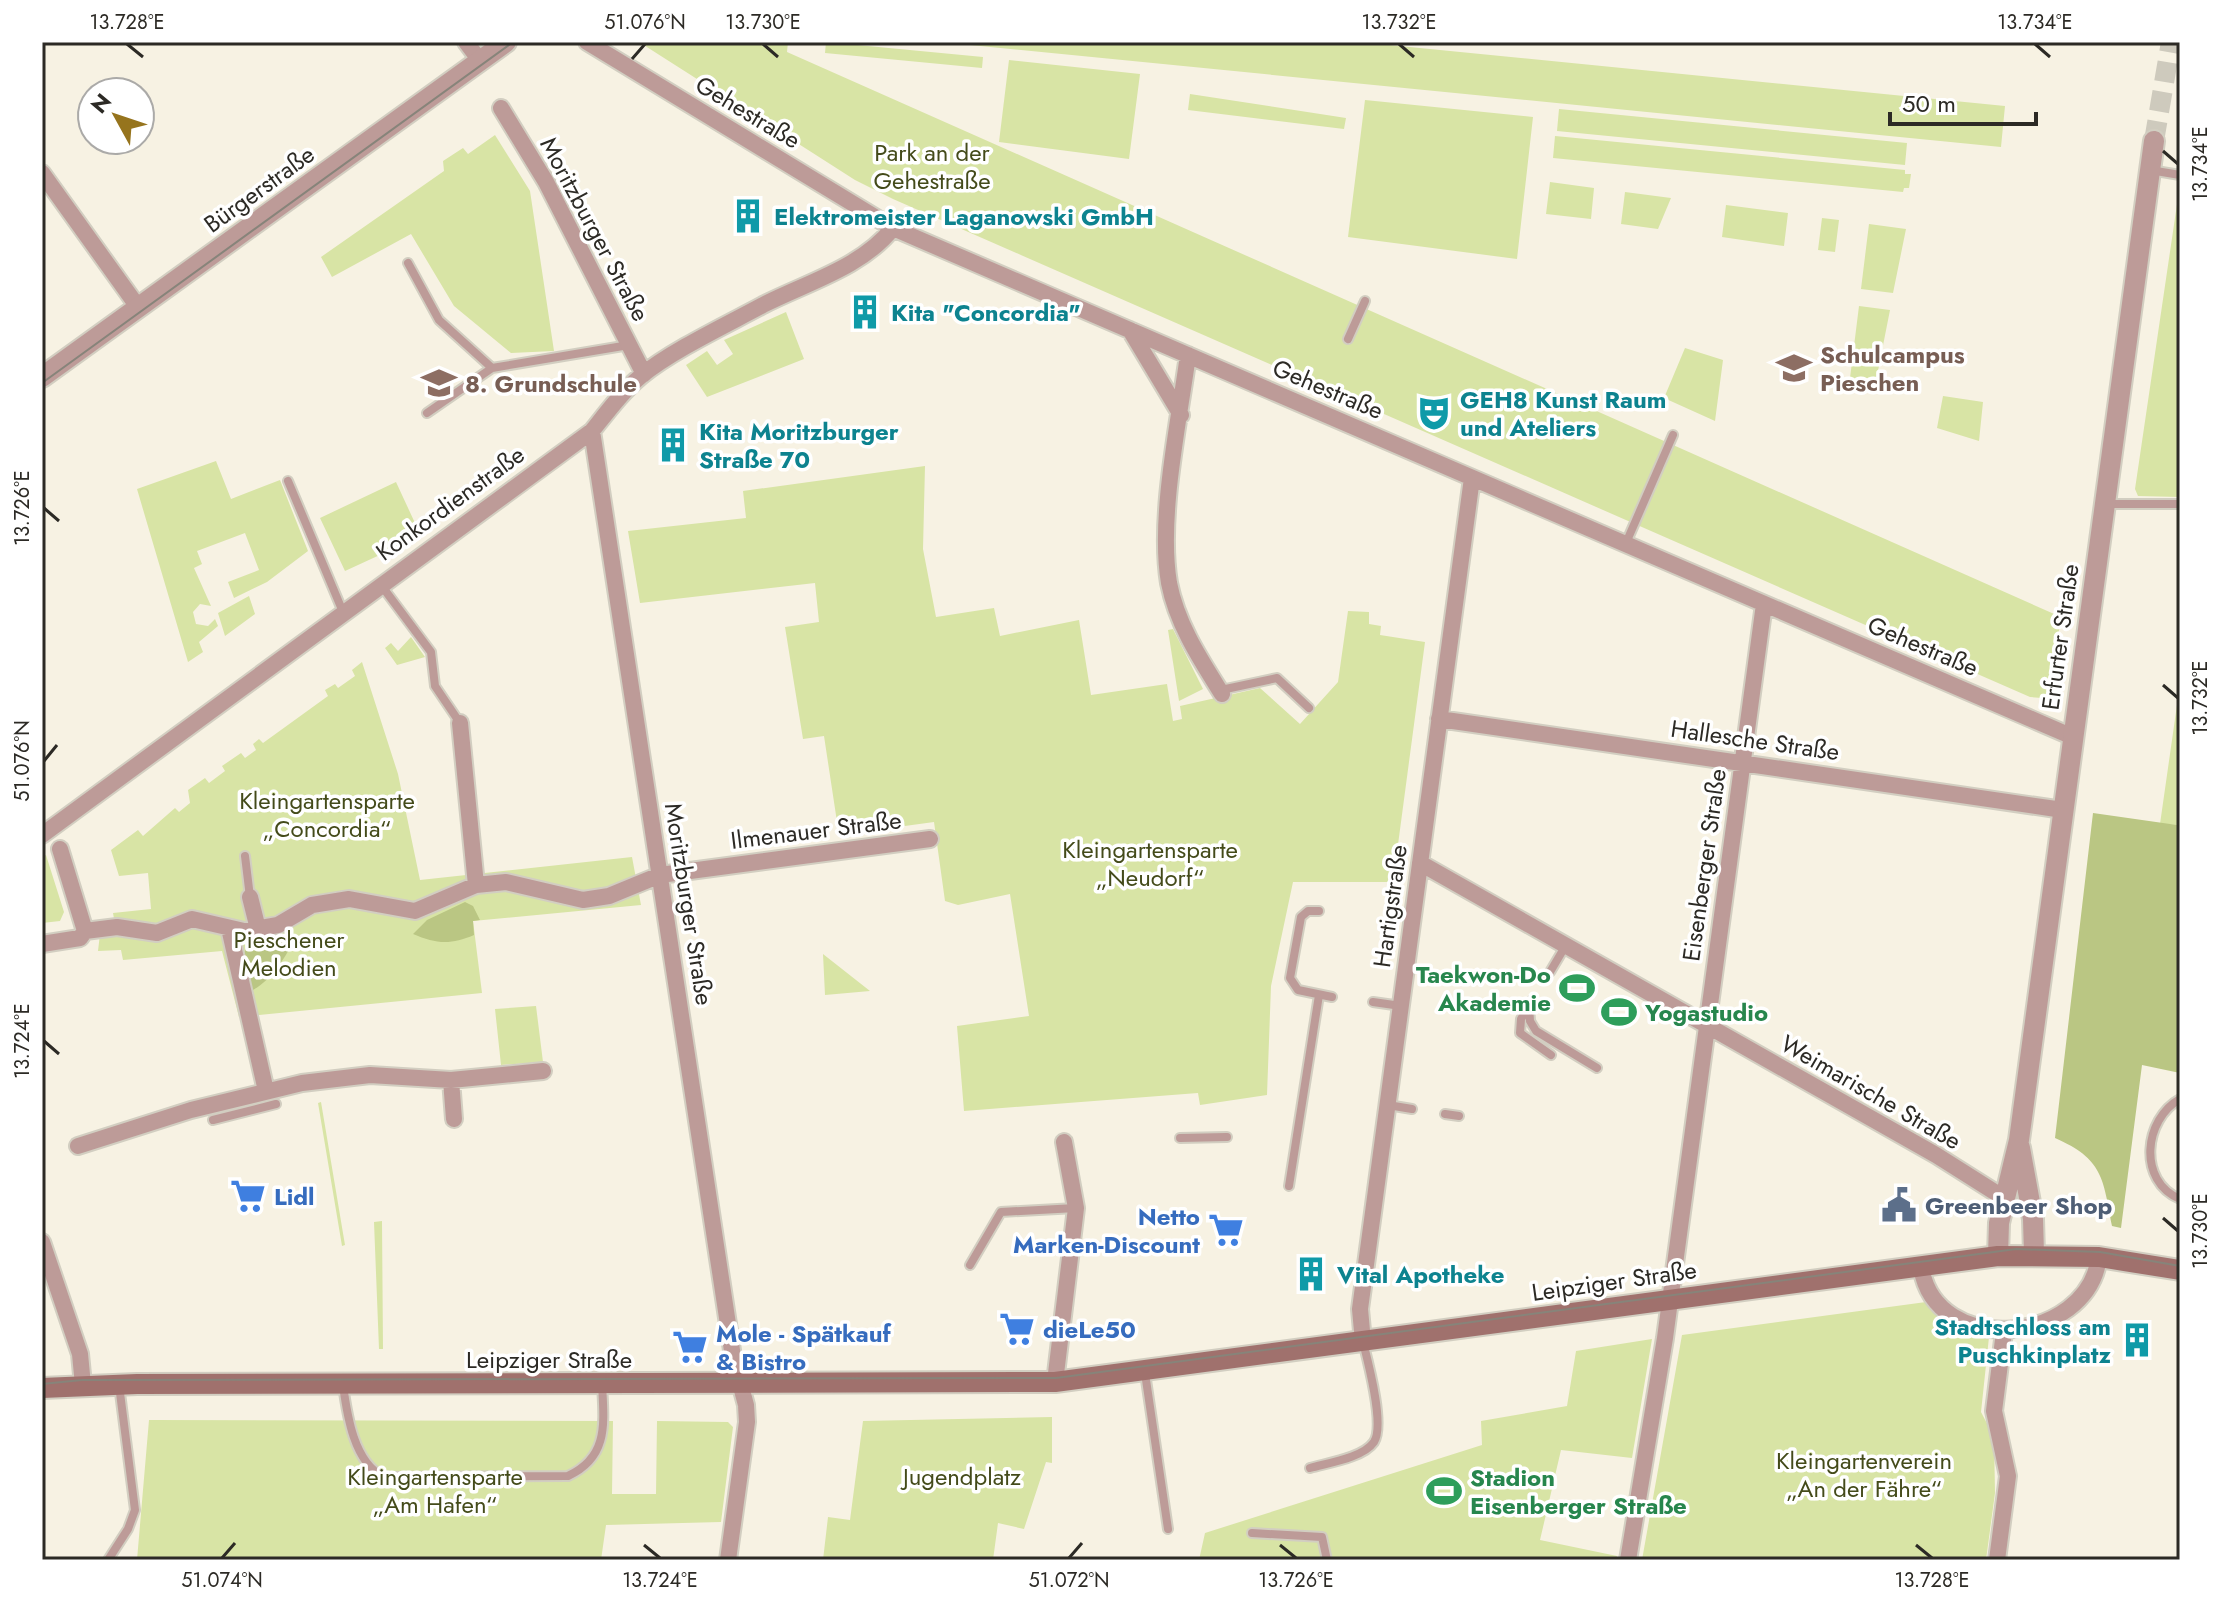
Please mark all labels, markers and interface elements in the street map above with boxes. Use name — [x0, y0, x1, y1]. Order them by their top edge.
text: 13.728°E — [90, 8, 164, 37]
text: 51.076°N — [604, 8, 686, 37]
text: 13.730°E — [725, 8, 801, 37]
text: 13.732°E — [1362, 8, 1436, 37]
text: 13.734°E — [1997, 8, 2073, 37]
street label: Gehestraße — [689, 67, 807, 157]
north arrow — [76, 76, 156, 156]
scale bar — [1890, 76, 2036, 126]
text: N — [83, 86, 119, 120]
text: 50 m — [1902, 86, 1956, 121]
text: 13.734°E — [2186, 126, 2215, 202]
street label: Moritzburger Straße — [532, 131, 658, 327]
park label: Park an der Gehestraße — [873, 135, 991, 198]
street label: Bürgerstraße — [196, 137, 322, 241]
building icon: Elektromeister Laganowski GmbH — [729, 197, 767, 235]
place label: Elektromeister Laganowski GmbH — [774, 199, 1154, 234]
building icon: Kita "Concordia" — [846, 293, 884, 331]
place label: Kita "Concordia" — [891, 295, 1081, 330]
place label: Schulcampus Pieschen — [1820, 337, 1965, 400]
school or university icon: Schulcampus Pieschen — [1775, 349, 1813, 387]
street label: Gehestraße — [1267, 350, 1389, 428]
school or university icon: 8. Grundschule — [420, 364, 458, 402]
place label: 8. Grundschule — [465, 366, 637, 401]
place label: GEH8 Kunst Raum und Ateliers — [1460, 382, 1667, 445]
theatre icon: GEH8 Kunst Raum und Ateliers — [1415, 394, 1453, 432]
place label: Kita Moritzburger Straße 70 — [699, 414, 899, 477]
building icon: Kita Moritzburger Straße 70 — [654, 426, 692, 464]
street label: Konkordienstraße — [368, 437, 532, 569]
text: 13.726°E — [8, 470, 37, 546]
street label: Erfurter Straße — [2032, 562, 2088, 712]
street label: Gehestraße — [1862, 607, 1984, 685]
text: 13.732°E — [2186, 661, 2215, 735]
street label: Hallesche Straße — [1668, 711, 1842, 769]
text: 51.076°N — [8, 720, 37, 802]
street label: Eisenberger Straße — [1673, 766, 1735, 964]
park label: Kleingartensparte „Concordia“ — [239, 783, 415, 846]
street label: Moritzburger Straße — [656, 800, 722, 1008]
street label: Ilmenauer Straße — [729, 802, 903, 858]
park label: Kleingartensparte „Neudorf“ — [1062, 832, 1238, 895]
street label: Hartigstraße — [1364, 842, 1416, 970]
park label: Pieschener Melodien — [233, 922, 345, 985]
place label: Taekwon-Do Akademie — [1416, 957, 1551, 1020]
sports icon: Taekwon-Do Akademie — [1558, 969, 1596, 1007]
sports icon: Yogastudio — [1600, 993, 1638, 1031]
place label: Yogastudio — [1644, 995, 1768, 1030]
text: 13.724°E — [8, 1003, 37, 1079]
street label: Weimarische Straße — [1774, 1026, 1968, 1158]
supermarket icon: Lidl — [229, 1177, 267, 1215]
place label: Lidl — [274, 1179, 315, 1214]
public building icon: Greenbeer Shop — [1880, 1186, 1918, 1224]
place label: Greenbeer Shop — [1925, 1188, 2113, 1223]
text: 13.730°E — [2186, 1193, 2215, 1269]
place label: Netto Marken-Discount — [1013, 1199, 1200, 1262]
supermarket icon: Netto Marken-Discount — [1207, 1211, 1245, 1249]
street label: Leipziger Straße — [1529, 1252, 1699, 1310]
building icon: Vital Apotheke — [1292, 1255, 1330, 1293]
place label: Vital Apotheke — [1336, 1257, 1504, 1292]
place label: Stadtschloss am Puschkinplatz — [1934, 1309, 2111, 1372]
supermarket icon: dieLe50 — [998, 1310, 1036, 1348]
place label: dieLe50 — [1043, 1312, 1136, 1347]
place label: Mole - Spätkauf & Bistro — [716, 1316, 893, 1379]
building icon: Stadtschloss am Puschkinplatz — [2118, 1321, 2156, 1359]
supermarket icon: Mole - Spätkauf & Bistro — [671, 1328, 709, 1366]
street label: Leipziger Straße — [466, 1342, 632, 1377]
park label: Kleingartenverein „An der Fähre“ — [1776, 1443, 1952, 1506]
park label: Kleingartensparte „Am Hafen“ — [347, 1459, 523, 1522]
park label: Jugendplatz — [900, 1459, 1021, 1494]
place label: Stadion Eisenberger Straße — [1470, 1460, 1687, 1523]
sports icon: Stadion Eisenberger Straße — [1425, 1472, 1463, 1510]
text: 51.074°N — [181, 1566, 263, 1595]
text: 13.724°E — [622, 1566, 698, 1595]
text: 51.072°N — [1028, 1566, 1110, 1595]
text: 13.726°E — [1258, 1566, 1334, 1595]
text: 13.728°E — [1895, 1566, 1969, 1595]

